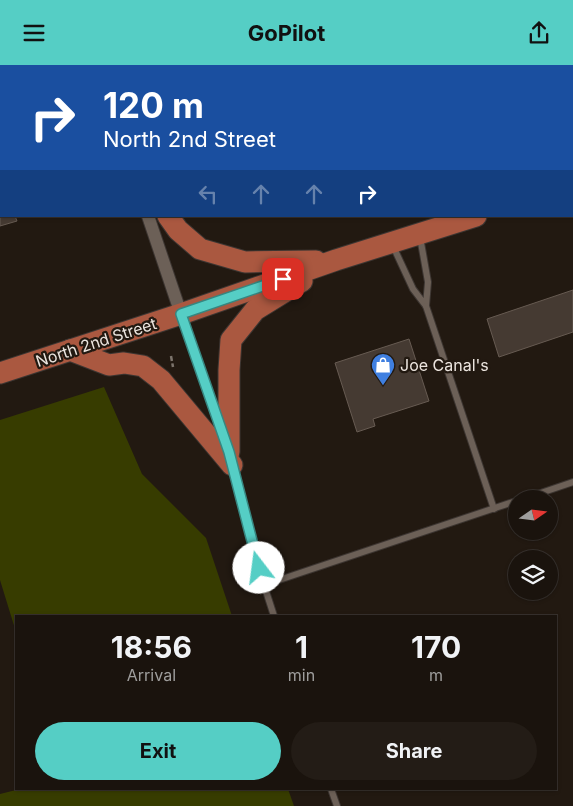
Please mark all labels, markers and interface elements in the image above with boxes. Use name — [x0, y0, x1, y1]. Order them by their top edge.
icon: menu — [20, 19, 48, 47]
icon: share — [525, 19, 553, 47]
text: GoPilot — [248, 20, 325, 46]
text: 120 m — [103, 84, 204, 126]
icon: right — [20, 85, 85, 150]
text: North 2nd Street — [103, 126, 276, 152]
icon: left — [194, 180, 222, 208]
icon: ahead — [247, 180, 275, 208]
icon: ahead — [300, 180, 328, 208]
icon: right — [353, 180, 381, 208]
pin — [262, 258, 304, 300]
icon: arrive — [269, 265, 297, 293]
street label: North 2nd Street — [33, 313, 159, 371]
shop icon: Joe Canal's — [370, 352, 396, 386]
place label: Joe Canal's — [400, 355, 489, 375]
north arrow — [508, 490, 558, 540]
map controls — [508, 490, 558, 600]
position arrow — [232, 541, 284, 593]
button: layers — [508, 550, 558, 600]
text: 18:56 — [111, 629, 192, 665]
text: 1 — [295, 629, 308, 665]
text: 170 — [411, 629, 461, 665]
text: Arrival — [127, 665, 176, 685]
text: min — [288, 665, 315, 685]
text: m — [429, 665, 443, 685]
button: Exit — [35, 722, 281, 780]
button: Share — [291, 722, 537, 780]

